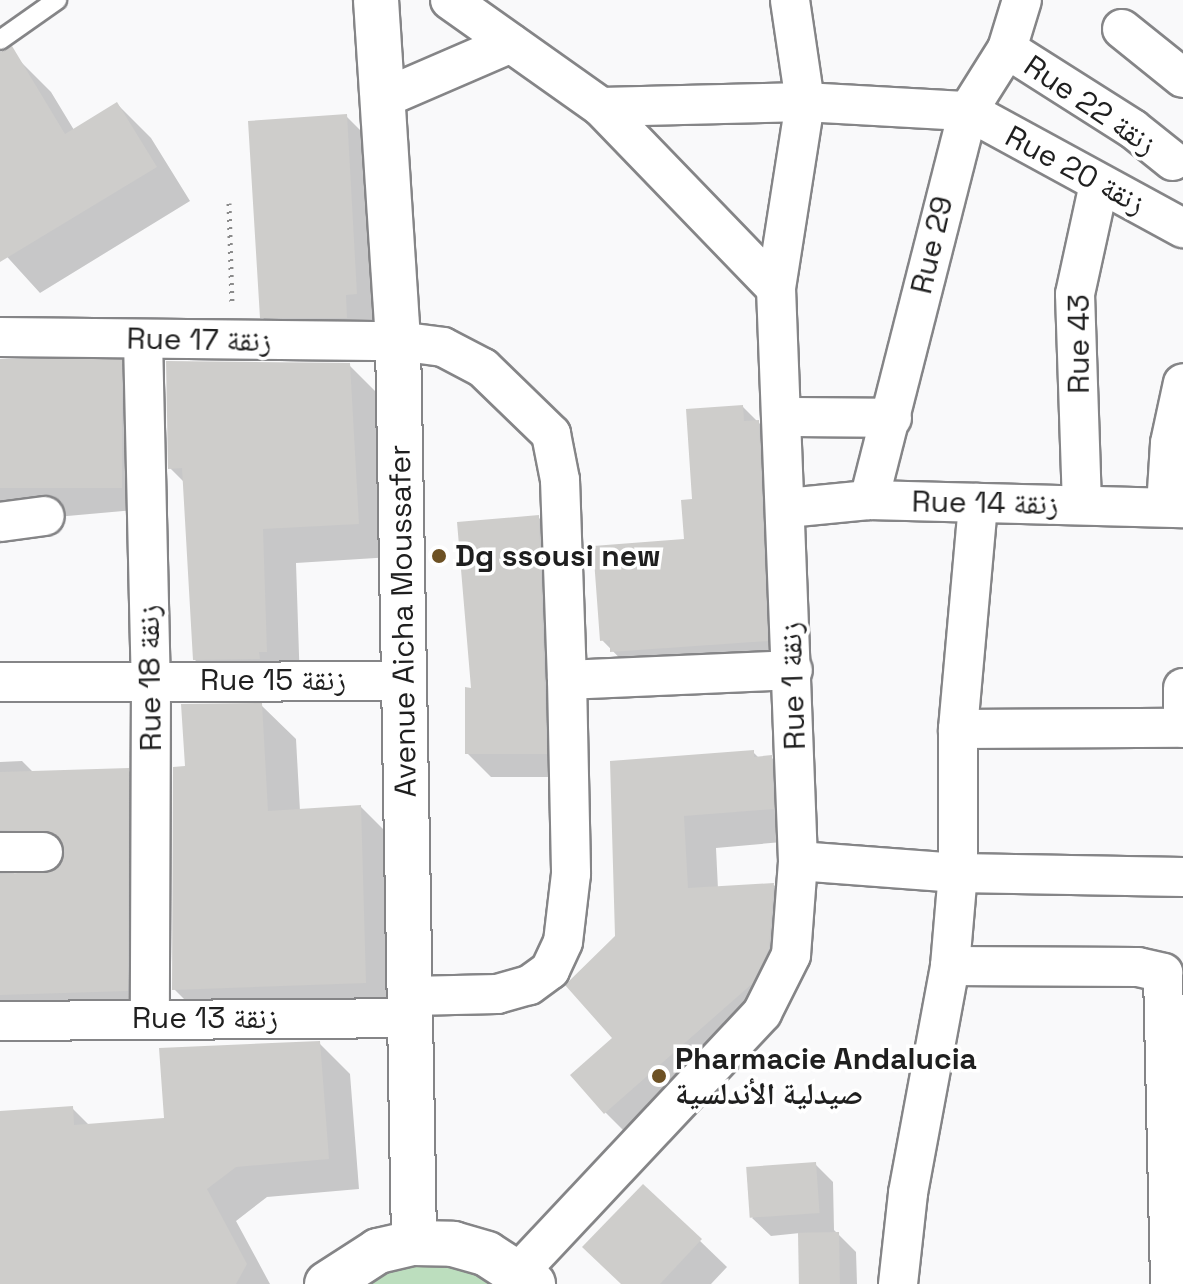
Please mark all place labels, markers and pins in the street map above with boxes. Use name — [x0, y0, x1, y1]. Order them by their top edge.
place label: Dg ssousi new — [455, 538, 661, 574]
marker: Dg ssousi new — [430, 547, 448, 565]
place label: Pharmacie Andalucia صيدلية الأندلسية — [675, 1041, 977, 1112]
marker: Pharmacie Andalucia صيدلية الأندلسية — [650, 1067, 668, 1085]

